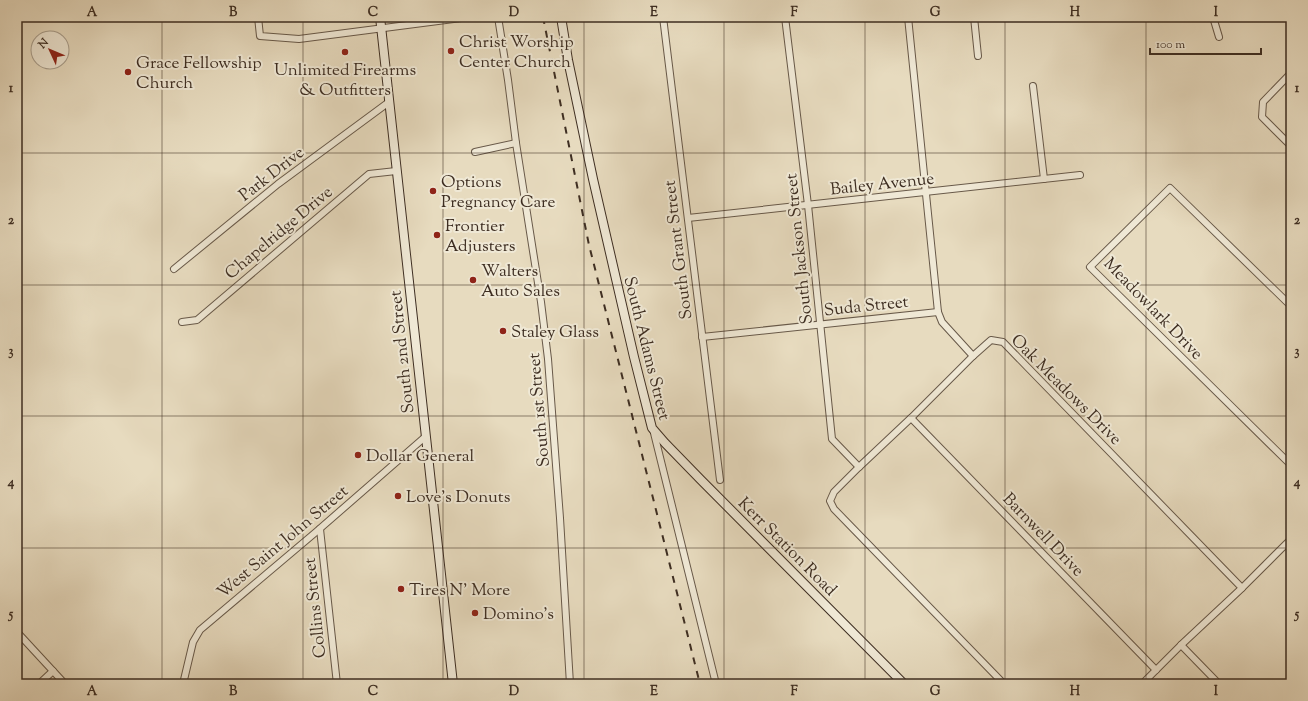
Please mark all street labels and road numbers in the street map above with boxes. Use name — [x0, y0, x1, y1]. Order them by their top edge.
street label: Park Drive — [234, 141, 310, 208]
street label: Bailey Avenue — [829, 168, 936, 202]
street label: South Jackson Street — [780, 172, 820, 325]
street label: South Grant Street — [659, 179, 699, 321]
street label: Chapelridge Drive — [220, 181, 339, 286]
street label: Meadowlark Drive — [1097, 253, 1208, 366]
street label: South Adams Street — [617, 274, 676, 423]
street label: South 2nd Street — [385, 289, 421, 415]
street label: Suda Street — [823, 291, 910, 323]
street label: Oak Meadows Drive — [1005, 330, 1127, 451]
street label: South 1st Street — [523, 352, 557, 468]
street label: West Saint John Street — [212, 480, 354, 605]
street label: Barnwell Drive — [996, 488, 1089, 583]
street label: Kerr Station Road — [732, 493, 842, 603]
street label: Collins Street — [299, 556, 333, 659]

